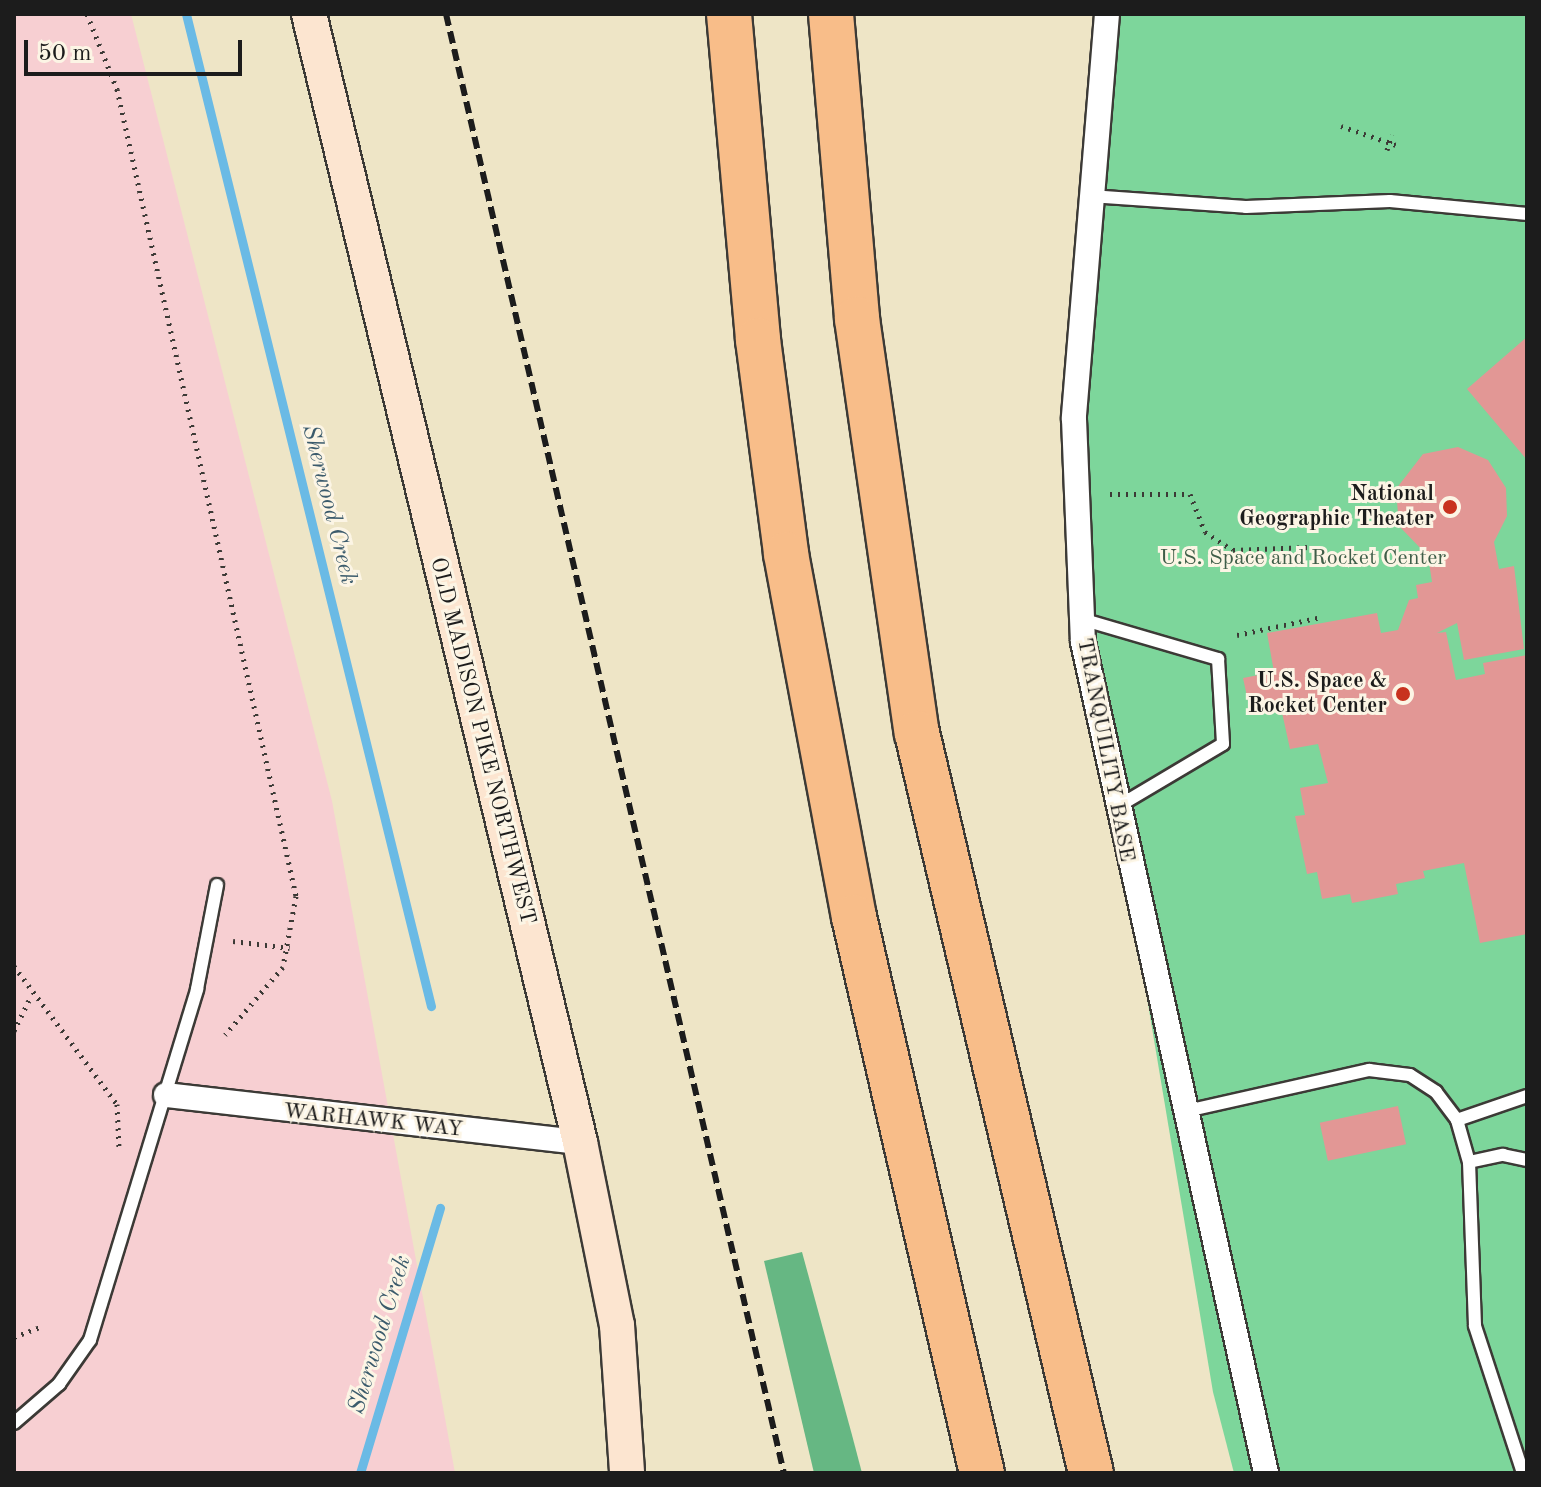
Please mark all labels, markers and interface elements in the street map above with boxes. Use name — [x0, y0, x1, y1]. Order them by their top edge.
scale bar — [28, 24, 246, 74]
text: 50 m — [38, 42, 92, 66]
water label: Sherwood Creek — [294, 422, 362, 588]
place label: National Geographic Theater — [1239, 481, 1434, 532]
marker: National Geographic Theater — [1441, 498, 1459, 516]
park label: U.S. Space and Rocket Center — [1160, 546, 1446, 572]
street label: OLD MADISON PIKE NORTHWEST — [424, 555, 540, 927]
street label: TRANQUILITY BASE — [1070, 636, 1140, 864]
place label: U.S. Space & Rocket Center — [1248, 668, 1387, 720]
marker: U.S. Space & Rocket Center — [1394, 685, 1412, 703]
street label: WARHAWK WAY — [282, 1098, 464, 1144]
water label: Sherwood Creek — [343, 1252, 419, 1418]

